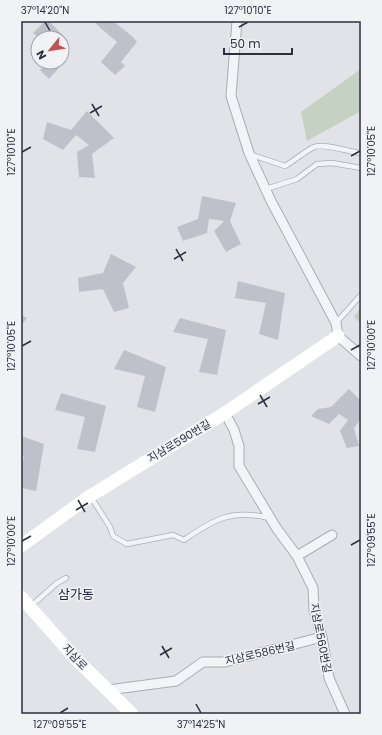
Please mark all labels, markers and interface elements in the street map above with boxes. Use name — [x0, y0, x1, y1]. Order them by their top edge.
text: 37°14'20"N — [21, 3, 69, 18]
text: 127°10'10"E — [224, 3, 272, 18]
north arrow — [30, 30, 70, 70]
scale bar — [224, 30, 292, 56]
text: 50 m — [230, 35, 261, 52]
text: N — [32, 47, 50, 63]
text: 127°10'05"E — [364, 126, 379, 176]
text: 127°10'10"E — [4, 128, 19, 176]
text: 127°10'00"E — [364, 320, 379, 370]
text: 127°10'05"E — [4, 321, 19, 371]
street label: 지삼로590번길 — [144, 416, 214, 466]
text: 127°09'55"E — [364, 513, 379, 567]
text: 127°10'00"E — [4, 516, 19, 566]
district label: 삼가동 — [58, 585, 94, 604]
street label: 지삼로560번길 — [306, 601, 336, 675]
street label: 지삼로586번길 — [223, 637, 297, 669]
street label: 지삼로 — [59, 640, 91, 674]
text: 127°09'55"E — [33, 717, 87, 732]
text: 37°14'25"N — [177, 717, 225, 732]

